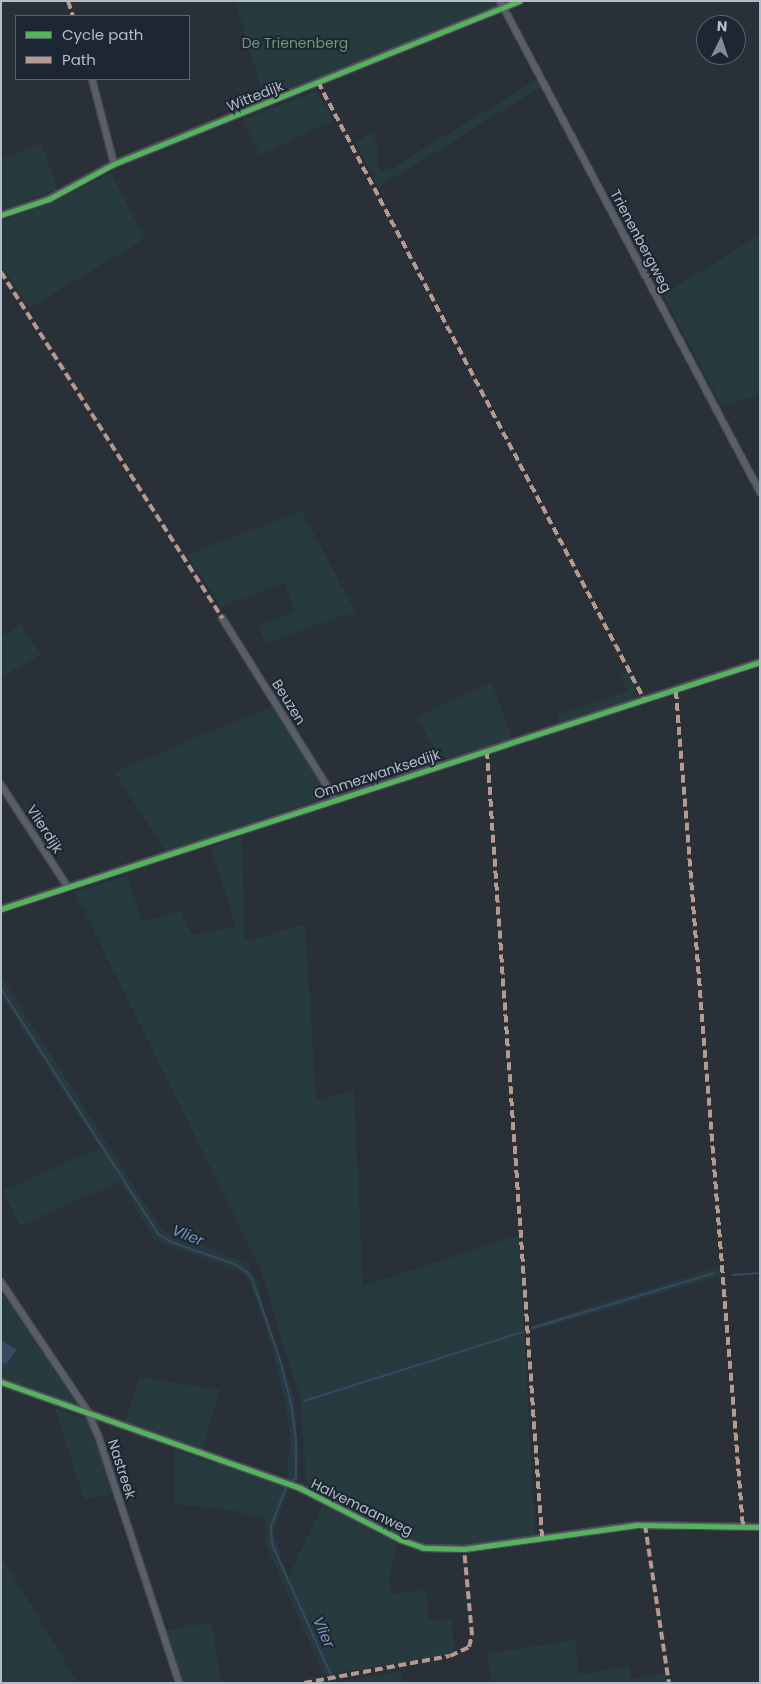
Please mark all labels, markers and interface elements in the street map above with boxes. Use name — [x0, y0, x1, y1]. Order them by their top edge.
legend — [15, 15, 190, 80]
north arrow — [696, 15, 746, 65]
text: N — [716, 16, 728, 36]
text: Cycle path — [62, 24, 143, 45]
park label: De Trienenberg — [242, 35, 348, 51]
text: Path — [62, 49, 96, 70]
street label: Wittedijk — [224, 77, 286, 115]
street label: Trienenbergweg — [607, 187, 675, 295]
street label: Beuzen — [269, 676, 309, 728]
street label: Ommezwanksedijk — [312, 746, 442, 802]
street label: Vlierdijk — [23, 802, 67, 856]
water label: Vlier — [170, 1221, 206, 1249]
street label: Nastreek — [105, 1437, 139, 1501]
street label: Halvemaanweg — [308, 1475, 416, 1539]
water label: Vlier — [309, 1614, 339, 1650]

